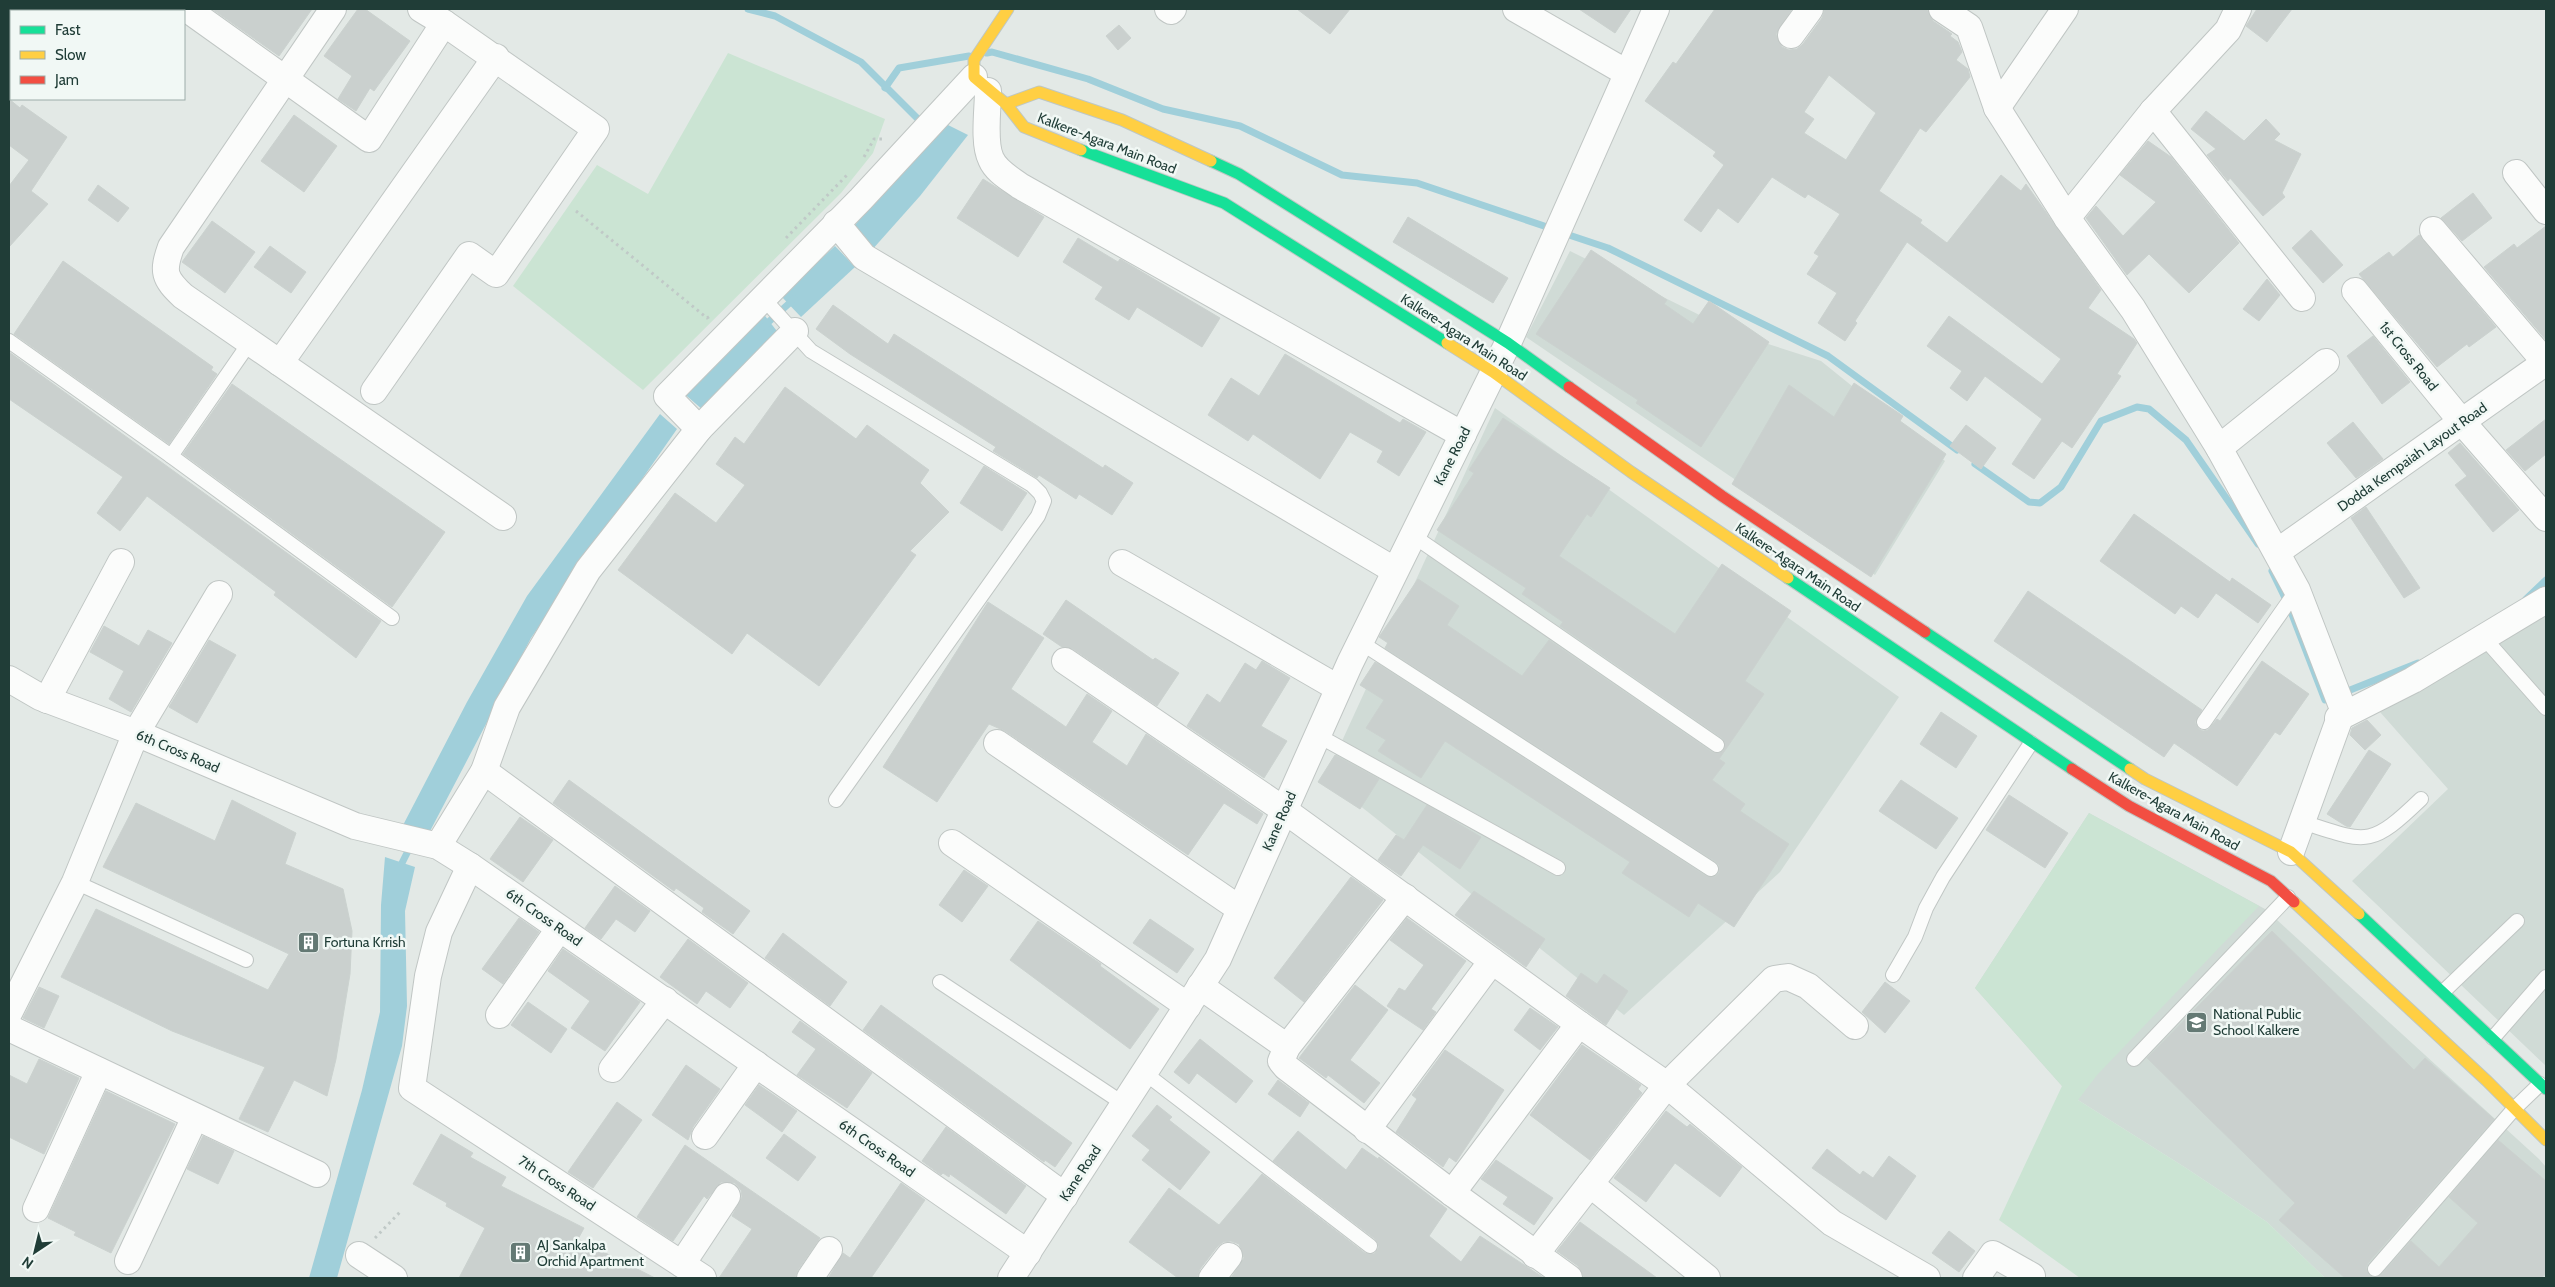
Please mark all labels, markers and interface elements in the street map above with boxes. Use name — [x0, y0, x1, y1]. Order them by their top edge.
legend — [10, 10, 185, 100]
text: Fast — [55, 21, 80, 39]
text: Slow — [55, 46, 86, 64]
text: Jam — [54, 71, 79, 89]
street label: Kalkere-Agara Main Road — [1035, 108, 1179, 178]
street label: Kalkere-Agara Main Road — [1397, 289, 1531, 385]
street label: 1st Cross Road — [2376, 318, 2442, 394]
street label: Dodda Kempaiah Layout Road — [2334, 398, 2490, 516]
street label: Kane Road — [1430, 424, 1474, 488]
street label: Kalkere-Agara Main Road — [1732, 518, 1864, 616]
street label: 6th Cross Road — [134, 725, 222, 777]
street label: Kalkere-Agara Main Road — [2105, 767, 2243, 855]
street label: Kane Road — [1258, 788, 1300, 854]
street label: 6th Cross Road — [502, 884, 586, 950]
building icon: Fortuna Krrish — [296, 930, 320, 954]
place label: Fortuna Krrish — [324, 933, 406, 951]
place label: National Public School Kalkere — [2213, 1005, 2301, 1039]
school or university icon: National Public School Kalkere — [2185, 1010, 2209, 1034]
street label: 6th Cross Road — [835, 1115, 919, 1181]
street label: Kane Road — [1055, 1142, 1105, 1204]
street label: 7th Cross Road — [515, 1151, 599, 1215]
north arrow — [10, 1227, 60, 1277]
place label: AJ Sankalpa Orchid Apartment — [537, 1236, 644, 1270]
building icon: AJ Sankalpa Orchid Apartment — [509, 1241, 533, 1265]
text: N — [18, 1252, 37, 1273]

